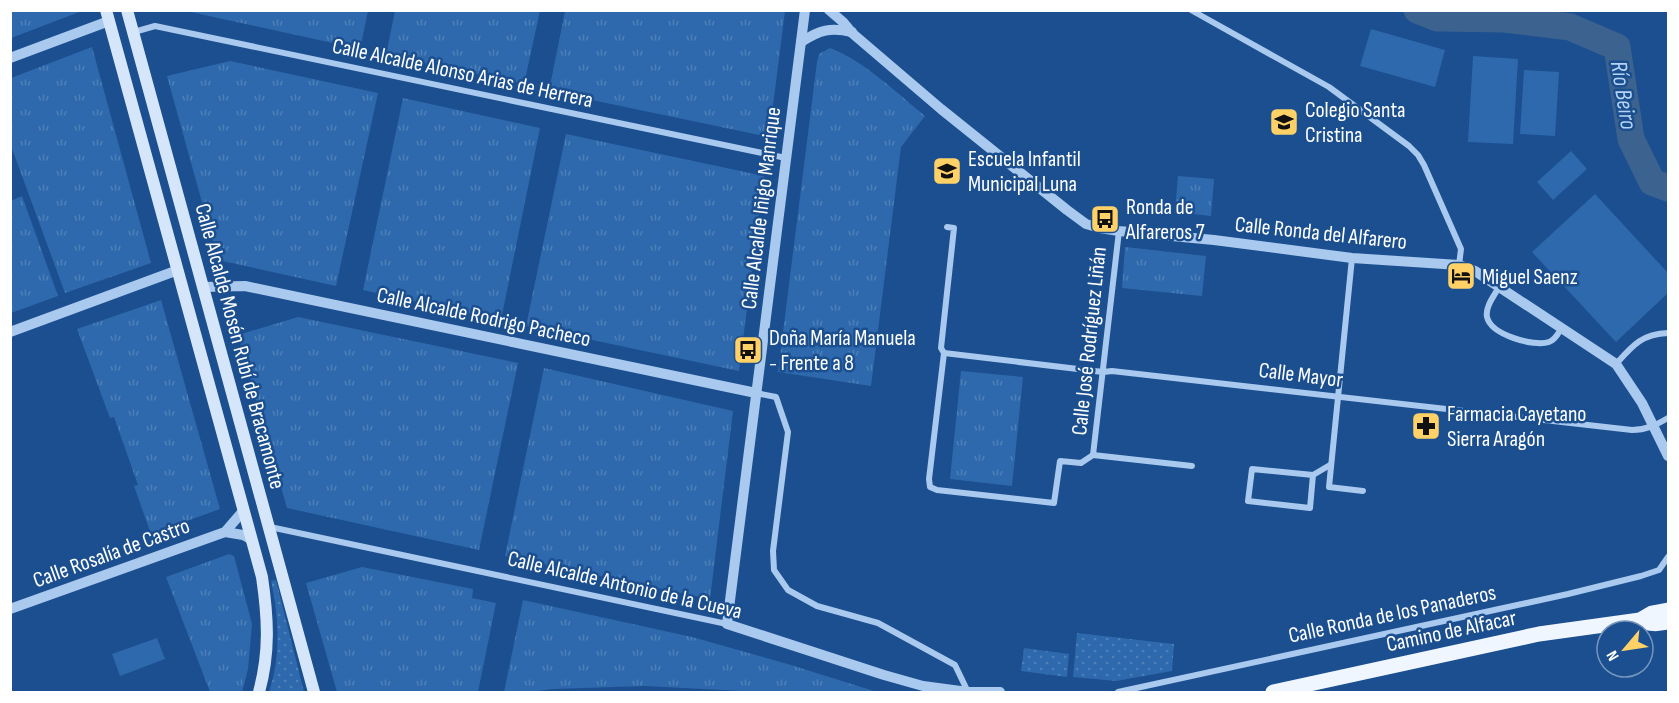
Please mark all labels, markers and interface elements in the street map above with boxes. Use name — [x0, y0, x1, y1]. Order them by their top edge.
street label: Calle Alcalde Alonso Arias de Herrera — [330, 33, 595, 114]
water label: Río Beiro — [1604, 59, 1643, 132]
place label: Colegio Santa Cristina — [1305, 97, 1406, 149]
street label: Calle Alcalde Iñigo Manrique — [736, 106, 787, 311]
school or university icon: Colegio Santa Cristina — [1268, 106, 1300, 138]
place label: Escuela Infantil Municipal Luna — [968, 146, 1081, 198]
school or university icon: Escuela Infantil Municipal Luna — [931, 155, 963, 187]
place label: Ronda de Alfareros 7 — [1125, 194, 1205, 246]
street label: Calle Alcalde Mosén Rubí de Bracamonte — [188, 201, 291, 492]
bus stop icon: Ronda de Alfareros 7 — [1089, 203, 1121, 235]
street label: Calle Ronda del Alfarero — [1234, 211, 1408, 256]
street label: Calle José Rodríguez Liñán — [1066, 245, 1113, 437]
hotel icon: Miguel Saenz — [1445, 260, 1477, 292]
place label: Miguel Saenz — [1482, 264, 1578, 291]
street label: Calle Alcalde Rodrigo Pacheco — [374, 282, 593, 353]
place label: Doña María Manuela - Frente a 8 — [769, 325, 916, 377]
bus stop icon: Doña María Manuela - Frente a 8 — [732, 334, 764, 366]
street label: Calle Mayor — [1257, 357, 1344, 394]
place label: Farmacia Cayetano Sierra Aragón — [1447, 401, 1587, 453]
pharmacy icon: Farmacia Cayetano Sierra Aragón — [1410, 410, 1442, 442]
street label: Calle Rosalía de Castro — [29, 513, 194, 594]
street label: Calle Alcalde Antonio de la Cueva — [505, 545, 744, 626]
street label: Calle Ronda de los Panaderos — [1286, 579, 1499, 650]
street label: Camino de Alfacar — [1384, 605, 1519, 658]
north arrow — [1595, 619, 1655, 679]
text: N — [1603, 647, 1624, 664]

